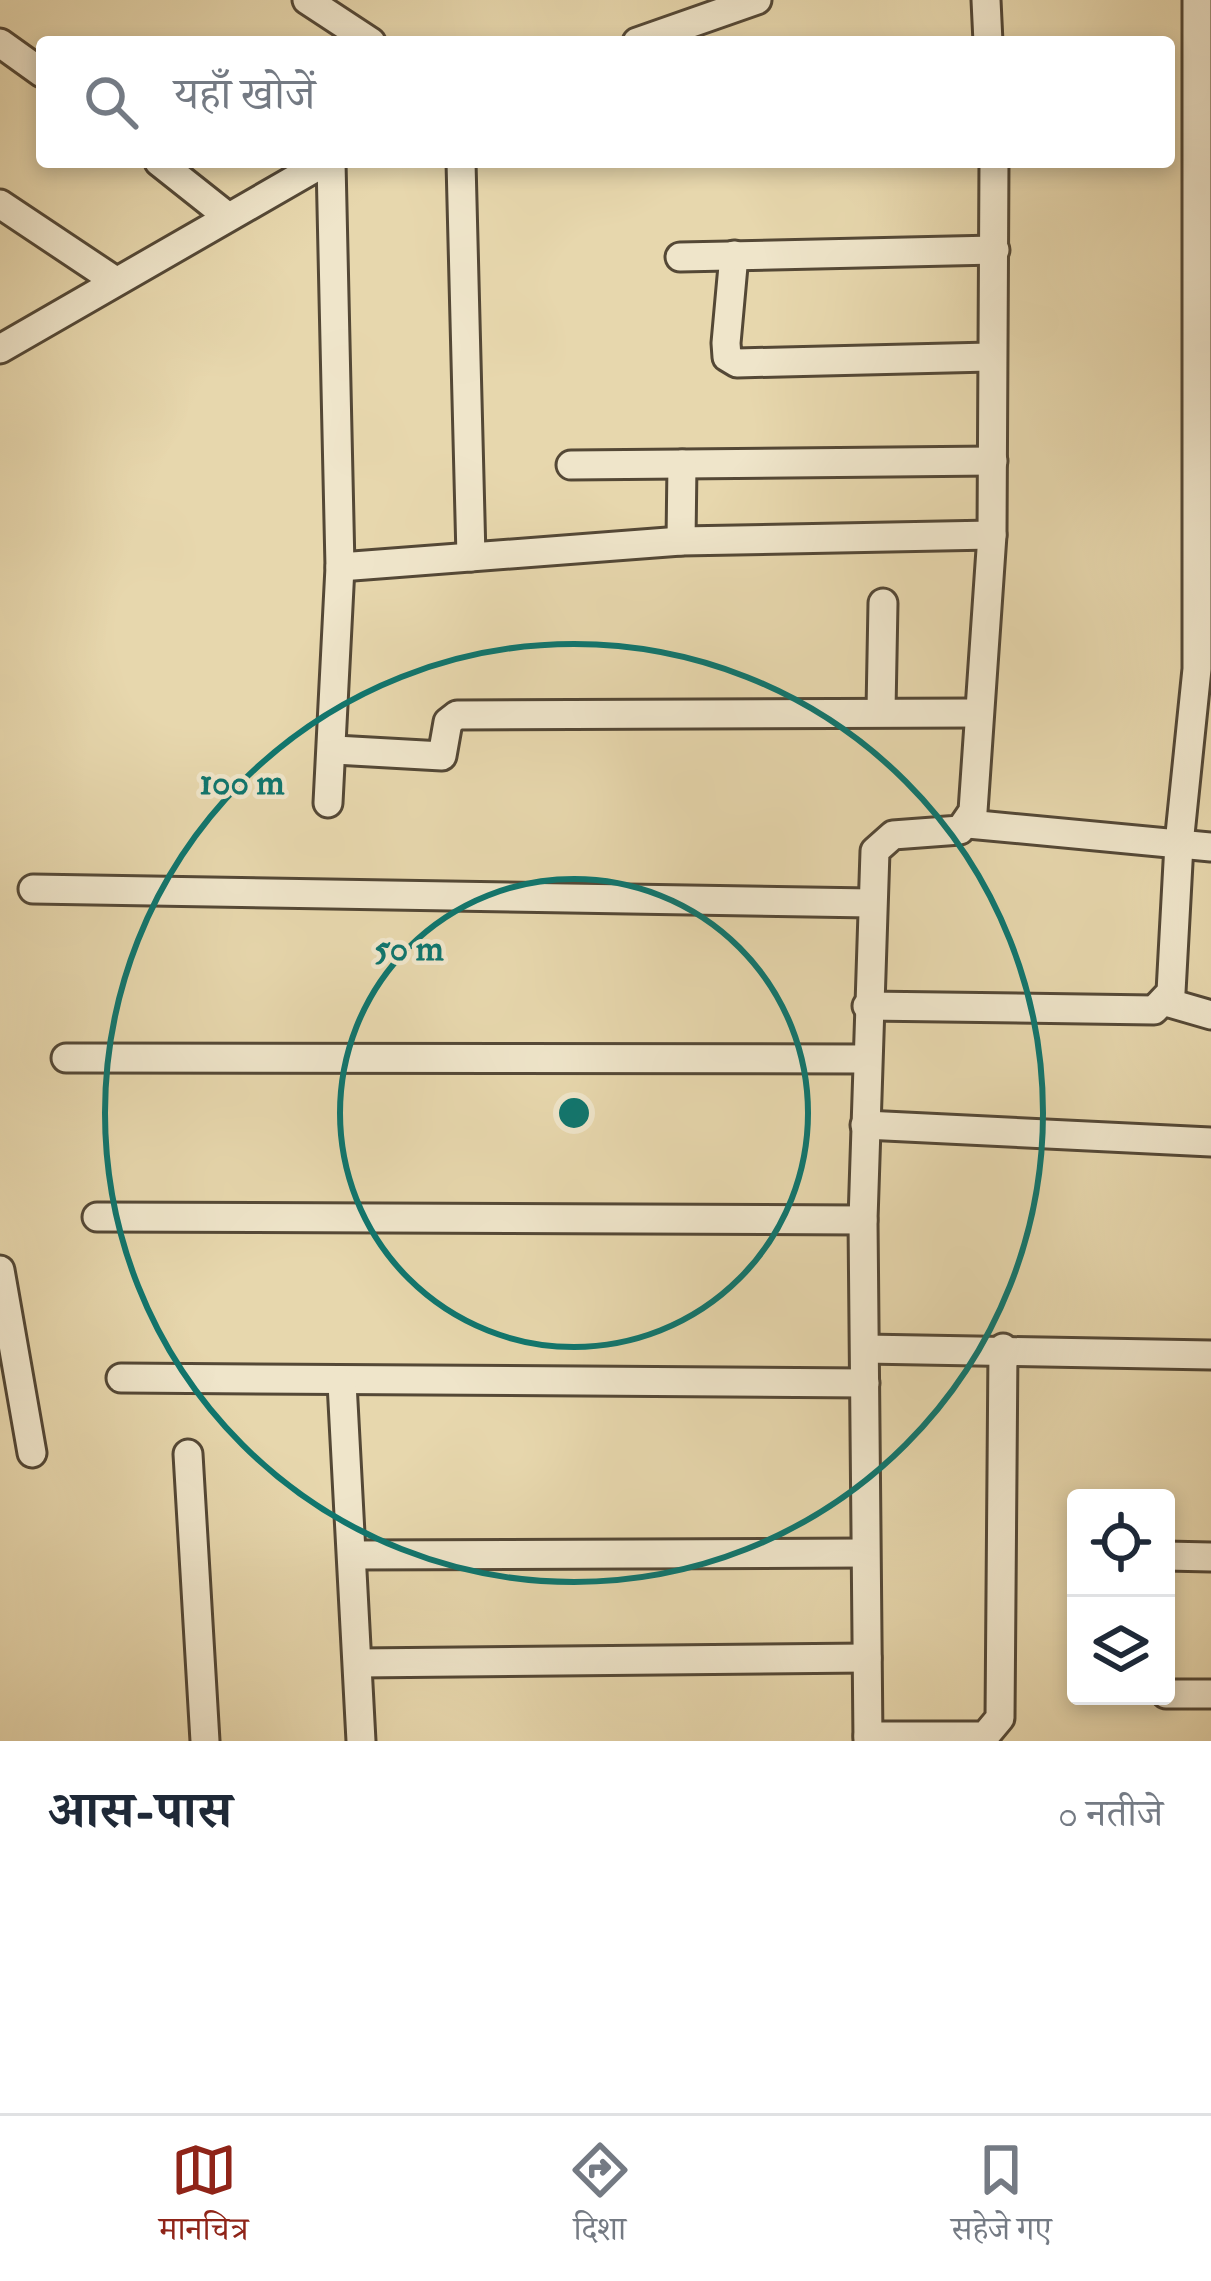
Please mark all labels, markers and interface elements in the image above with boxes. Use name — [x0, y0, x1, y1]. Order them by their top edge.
search box — [36, 36, 1175, 168]
text: यहाँ खोजें — [174, 67, 315, 123]
icon: search — [78, 69, 144, 135]
text: 100 m — [199, 760, 285, 805]
text: 50 m — [374, 926, 444, 971]
centre of rings — [553, 1092, 595, 1134]
map controls — [1067, 1489, 1175, 1705]
button: locate — [1067, 1489, 1175, 1597]
button: layers — [1067, 1597, 1175, 1705]
text: आस-पास — [48, 1779, 232, 1843]
text: 0 नतीजे — [1058, 1789, 1163, 1838]
tab: मानचित्र — [159, 2137, 249, 2261]
tab: दिशा — [567, 2137, 633, 2261]
tab: सहेजे गए — [951, 2137, 1052, 2261]

